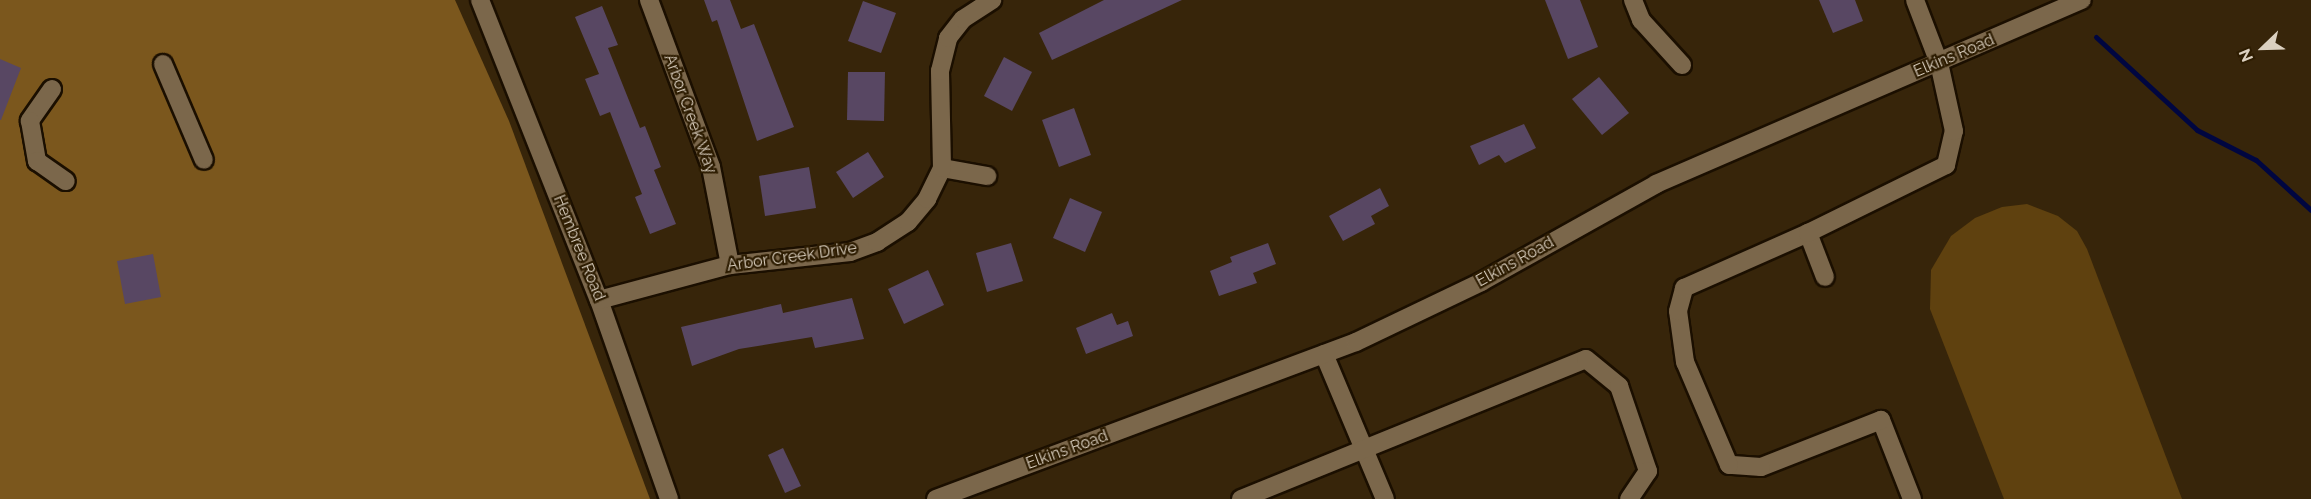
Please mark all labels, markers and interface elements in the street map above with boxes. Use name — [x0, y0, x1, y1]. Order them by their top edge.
north arrow — [2233, 18, 2293, 78]
street label: Elkins Road — [1911, 30, 1997, 82]
text: N — [2235, 46, 2257, 65]
street label: Arbor Creek Way — [659, 51, 721, 177]
street label: Hembree Road — [549, 192, 609, 304]
street label: Elkins Road — [1473, 233, 1557, 291]
street label: Arbor Creek Drive — [726, 238, 858, 276]
street label: Elkins Road — [1024, 426, 1110, 474]

